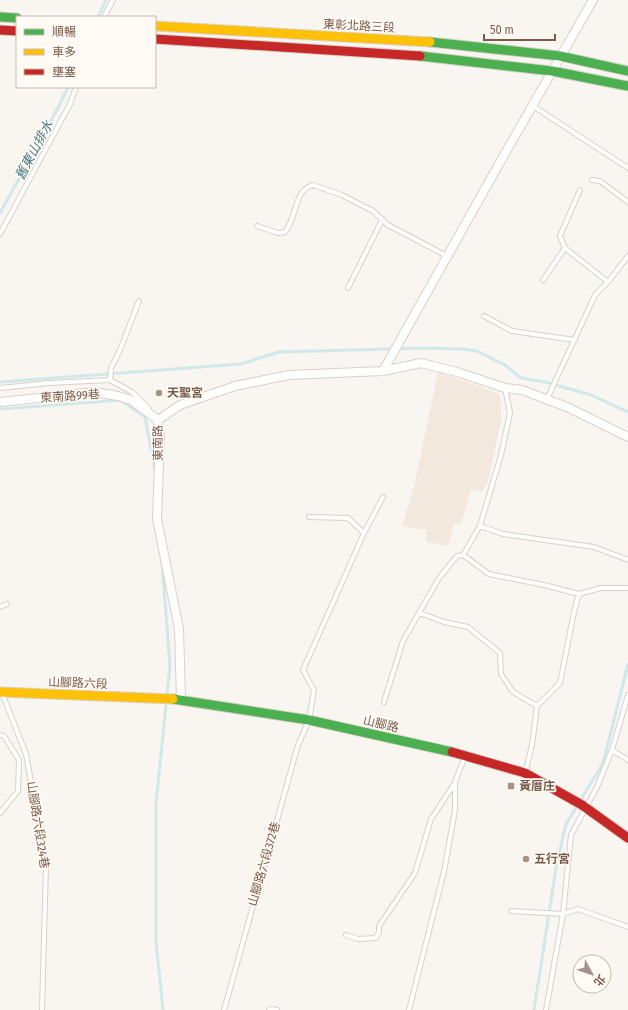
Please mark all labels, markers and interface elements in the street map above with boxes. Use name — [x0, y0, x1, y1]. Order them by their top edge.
legend — [16, 16, 156, 88]
scale bar — [484, 16, 555, 42]
street label: 東彰北路三段 — [323, 17, 395, 35]
text: 50 m — [490, 23, 514, 37]
text: 順暢 — [52, 25, 76, 39]
text: 車多 — [52, 45, 76, 59]
text: 壅塞 — [52, 65, 76, 79]
water label: 舊東山排水 — [12, 117, 56, 182]
place label: 天聖宮 — [167, 386, 203, 400]
street label: 東南路99巷 — [40, 387, 100, 405]
marker: 天聖宮 — [154, 388, 164, 398]
street label: 東南路 — [151, 425, 165, 461]
street label: 山腳路六段 — [48, 675, 108, 691]
street label: 山腳路 — [362, 713, 400, 735]
place label: 黃厝庄 — [519, 779, 555, 793]
street label: 山腳路六段324巷 — [24, 780, 52, 870]
marker: 黃厝庄 — [506, 781, 516, 791]
street label: 山腳路六段372巷 — [245, 820, 283, 908]
place label: 五行宮 — [534, 852, 570, 866]
marker: 五行宮 — [521, 854, 531, 864]
north arrow — [572, 954, 612, 994]
text: 北 — [591, 972, 608, 988]

